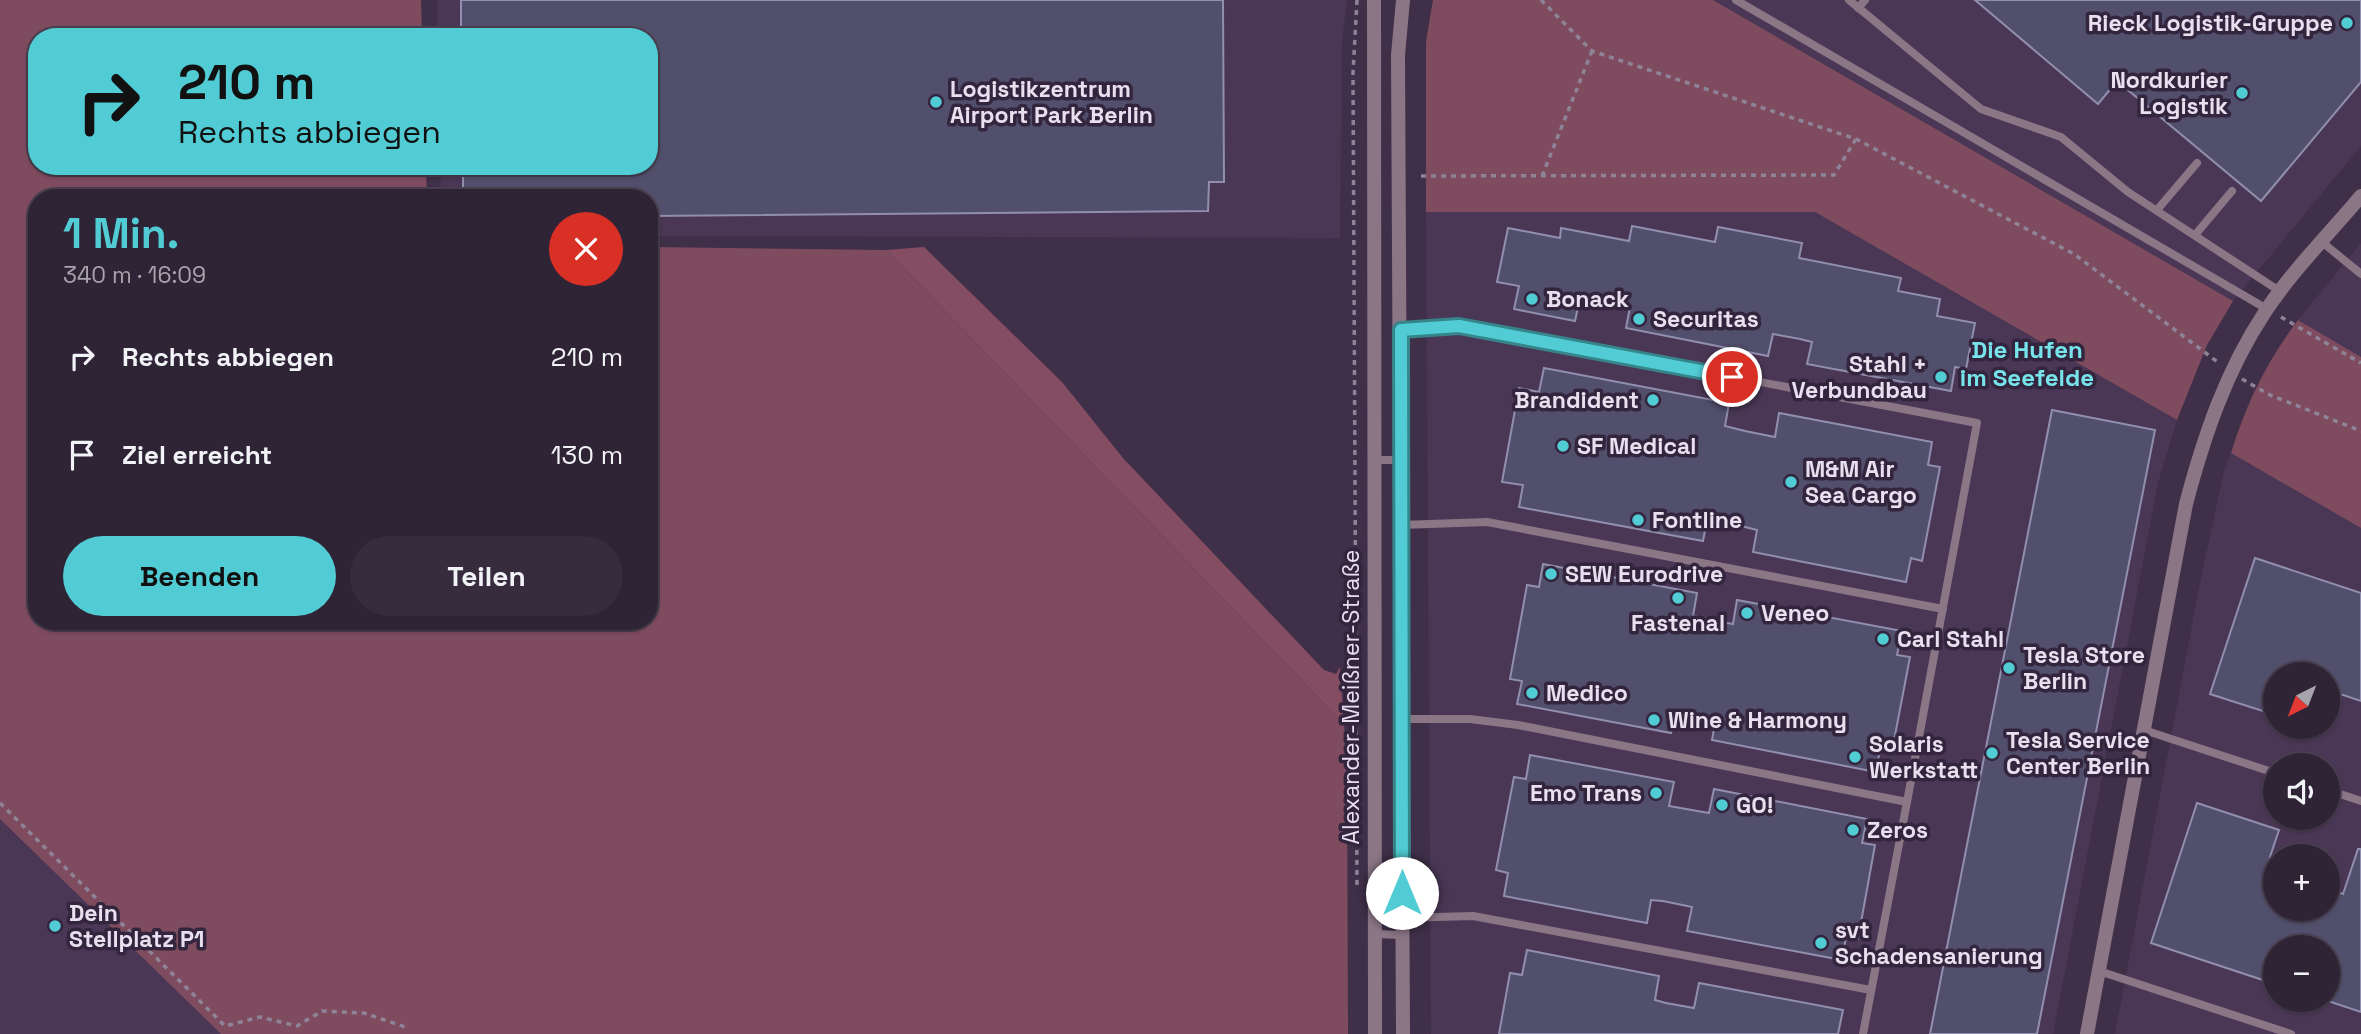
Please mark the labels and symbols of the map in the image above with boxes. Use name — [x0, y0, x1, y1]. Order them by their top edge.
place label: Rieck Logistik-Gruppe — [2088, 8, 2333, 38]
marker: Rieck Logistik-Gruppe — [2339, 15, 2355, 31]
place label: Nordkurier Logistik — [2110, 65, 2228, 121]
place label: Logistikzentrum Airport Park Berlin — [950, 74, 1153, 130]
marker: Nordkurier Logistik — [2234, 85, 2250, 101]
marker: Logistikzentrum Airport Park Berlin — [928, 94, 944, 110]
place label: Bonack — [1546, 284, 1629, 314]
marker: Bonack — [1524, 291, 1540, 307]
place label: Securitas — [1653, 304, 1759, 334]
marker: Securitas — [1631, 311, 1647, 327]
district label: Die Hufen im Seefelde — [1960, 334, 2094, 393]
pin — [1702, 347, 1762, 407]
place label: Stahl + Verbundbau — [1792, 349, 1927, 405]
marker: Stahl + Verbundbau — [1933, 369, 1949, 385]
place label: Brandident — [1514, 385, 1639, 415]
marker: Brandident — [1645, 392, 1661, 408]
place label: SF Medical — [1577, 431, 1696, 461]
marker: SF Medical — [1555, 438, 1571, 454]
place label: M&M Air Sea Cargo — [1805, 454, 1917, 510]
marker: M&M Air Sea Cargo — [1783, 474, 1799, 490]
place label: Fontline — [1652, 505, 1742, 535]
marker: Fontline — [1630, 512, 1646, 528]
street label: Alexander-Meißner-Straße — [1336, 550, 1366, 844]
place label: SEW Eurodrive — [1565, 559, 1723, 589]
marker: SEW Eurodrive — [1543, 566, 1559, 582]
marker: Fastenal — [1670, 590, 1686, 606]
place label: Veneo — [1761, 598, 1829, 628]
marker: Veneo — [1739, 605, 1755, 621]
place label: Fastenal — [1631, 608, 1725, 638]
place label: Carl Stahl — [1897, 624, 2004, 654]
marker: Carl Stahl — [1875, 631, 1891, 647]
place label: Tesla Store Berlin — [2023, 640, 2145, 696]
marker: Tesla Store Berlin — [2001, 660, 2017, 676]
north arrow — [2263, 662, 2340, 738]
place label: Medico — [1546, 678, 1628, 708]
marker: Medico — [1524, 685, 1540, 701]
place label: Wine & Harmony — [1668, 705, 1847, 735]
marker: Wine & Harmony — [1646, 712, 1662, 728]
place label: Tesla Service Center Berlin — [2006, 725, 2150, 781]
place label: Solaris Werkstatt — [1869, 729, 1978, 785]
marker: Tesla Service Center Berlin — [1984, 745, 2000, 761]
marker: Solaris Werkstatt — [1847, 749, 1863, 765]
place label: Emo Trans — [1530, 778, 1642, 808]
marker: Emo Trans — [1648, 785, 1664, 801]
place label: GO! — [1736, 790, 1774, 820]
marker: GO! — [1714, 797, 1730, 813]
place label: Zeros — [1867, 815, 1928, 845]
marker: Zeros — [1845, 822, 1861, 838]
position arrow — [1365, 856, 1439, 930]
place label: Dein Stellplatz P1 — [69, 898, 204, 954]
place label: svt Schadensanierung — [1835, 915, 2043, 971]
marker: Dein Stellplatz P1 — [47, 918, 63, 934]
marker: svt Schadensanierung — [1813, 935, 1829, 951]

